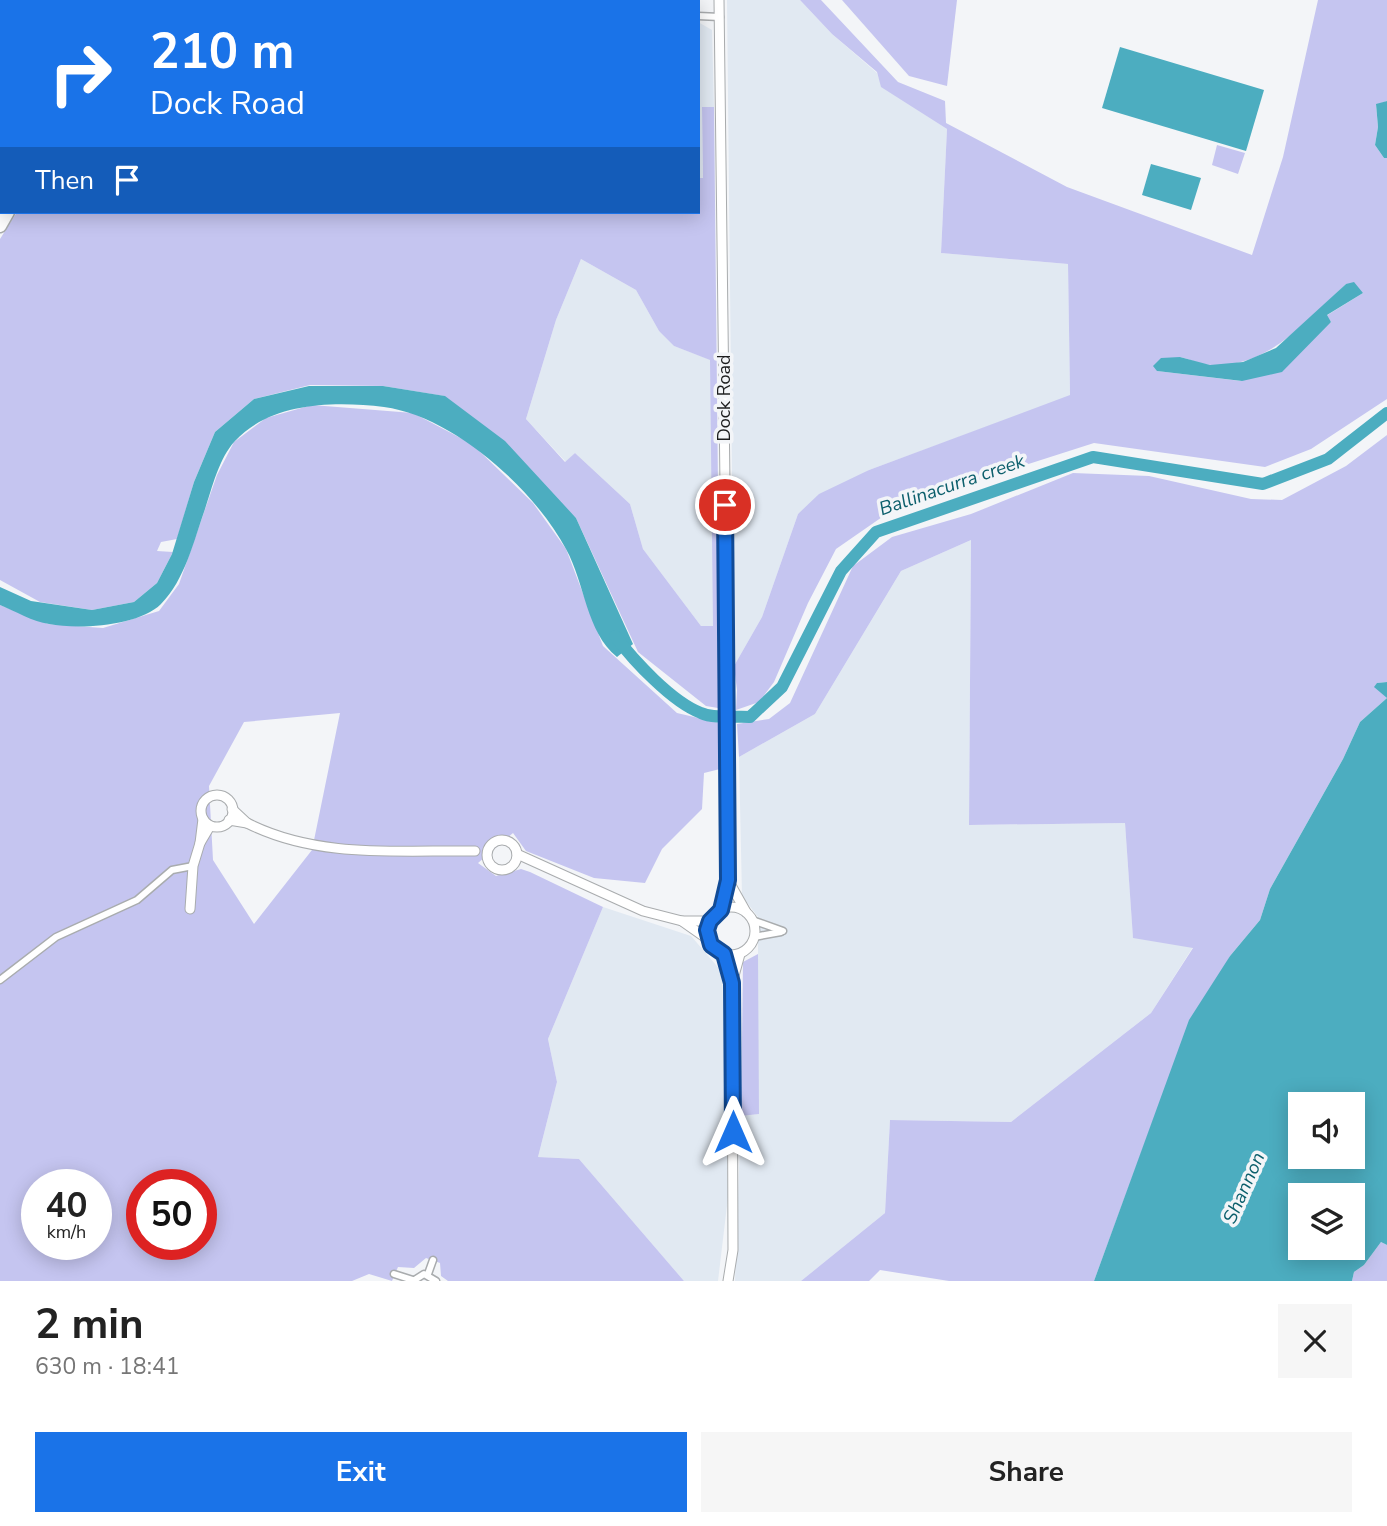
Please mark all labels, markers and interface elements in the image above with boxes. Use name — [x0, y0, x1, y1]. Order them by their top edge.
text: 210 m — [150, 18, 294, 85]
icon: right — [35, 28, 126, 119]
text: Dock Road — [150, 82, 305, 125]
icon: arrive — [108, 161, 146, 199]
text: Then — [35, 163, 94, 198]
street label: Dock Road — [712, 354, 736, 442]
water label: Ballinacurra creek — [876, 448, 1029, 522]
pin — [695, 475, 755, 535]
icon: arrive — [706, 486, 744, 524]
map controls — [1288, 1092, 1365, 1260]
button: sound — [1288, 1092, 1365, 1169]
position arrow — [696, 1095, 770, 1169]
water label: Shannon — [1217, 1148, 1271, 1228]
speed limit sign: 50 — [126, 1169, 217, 1260]
text: 40 — [45, 1182, 88, 1229]
button: layers — [1288, 1183, 1365, 1260]
text: km/h — [47, 1220, 86, 1244]
text: 2 min — [35, 1296, 144, 1353]
button: close — [1278, 1304, 1352, 1378]
text: 630 m · 18:41 — [35, 1351, 180, 1382]
button: Exit — [35, 1432, 687, 1512]
button: Share — [701, 1432, 1352, 1512]

